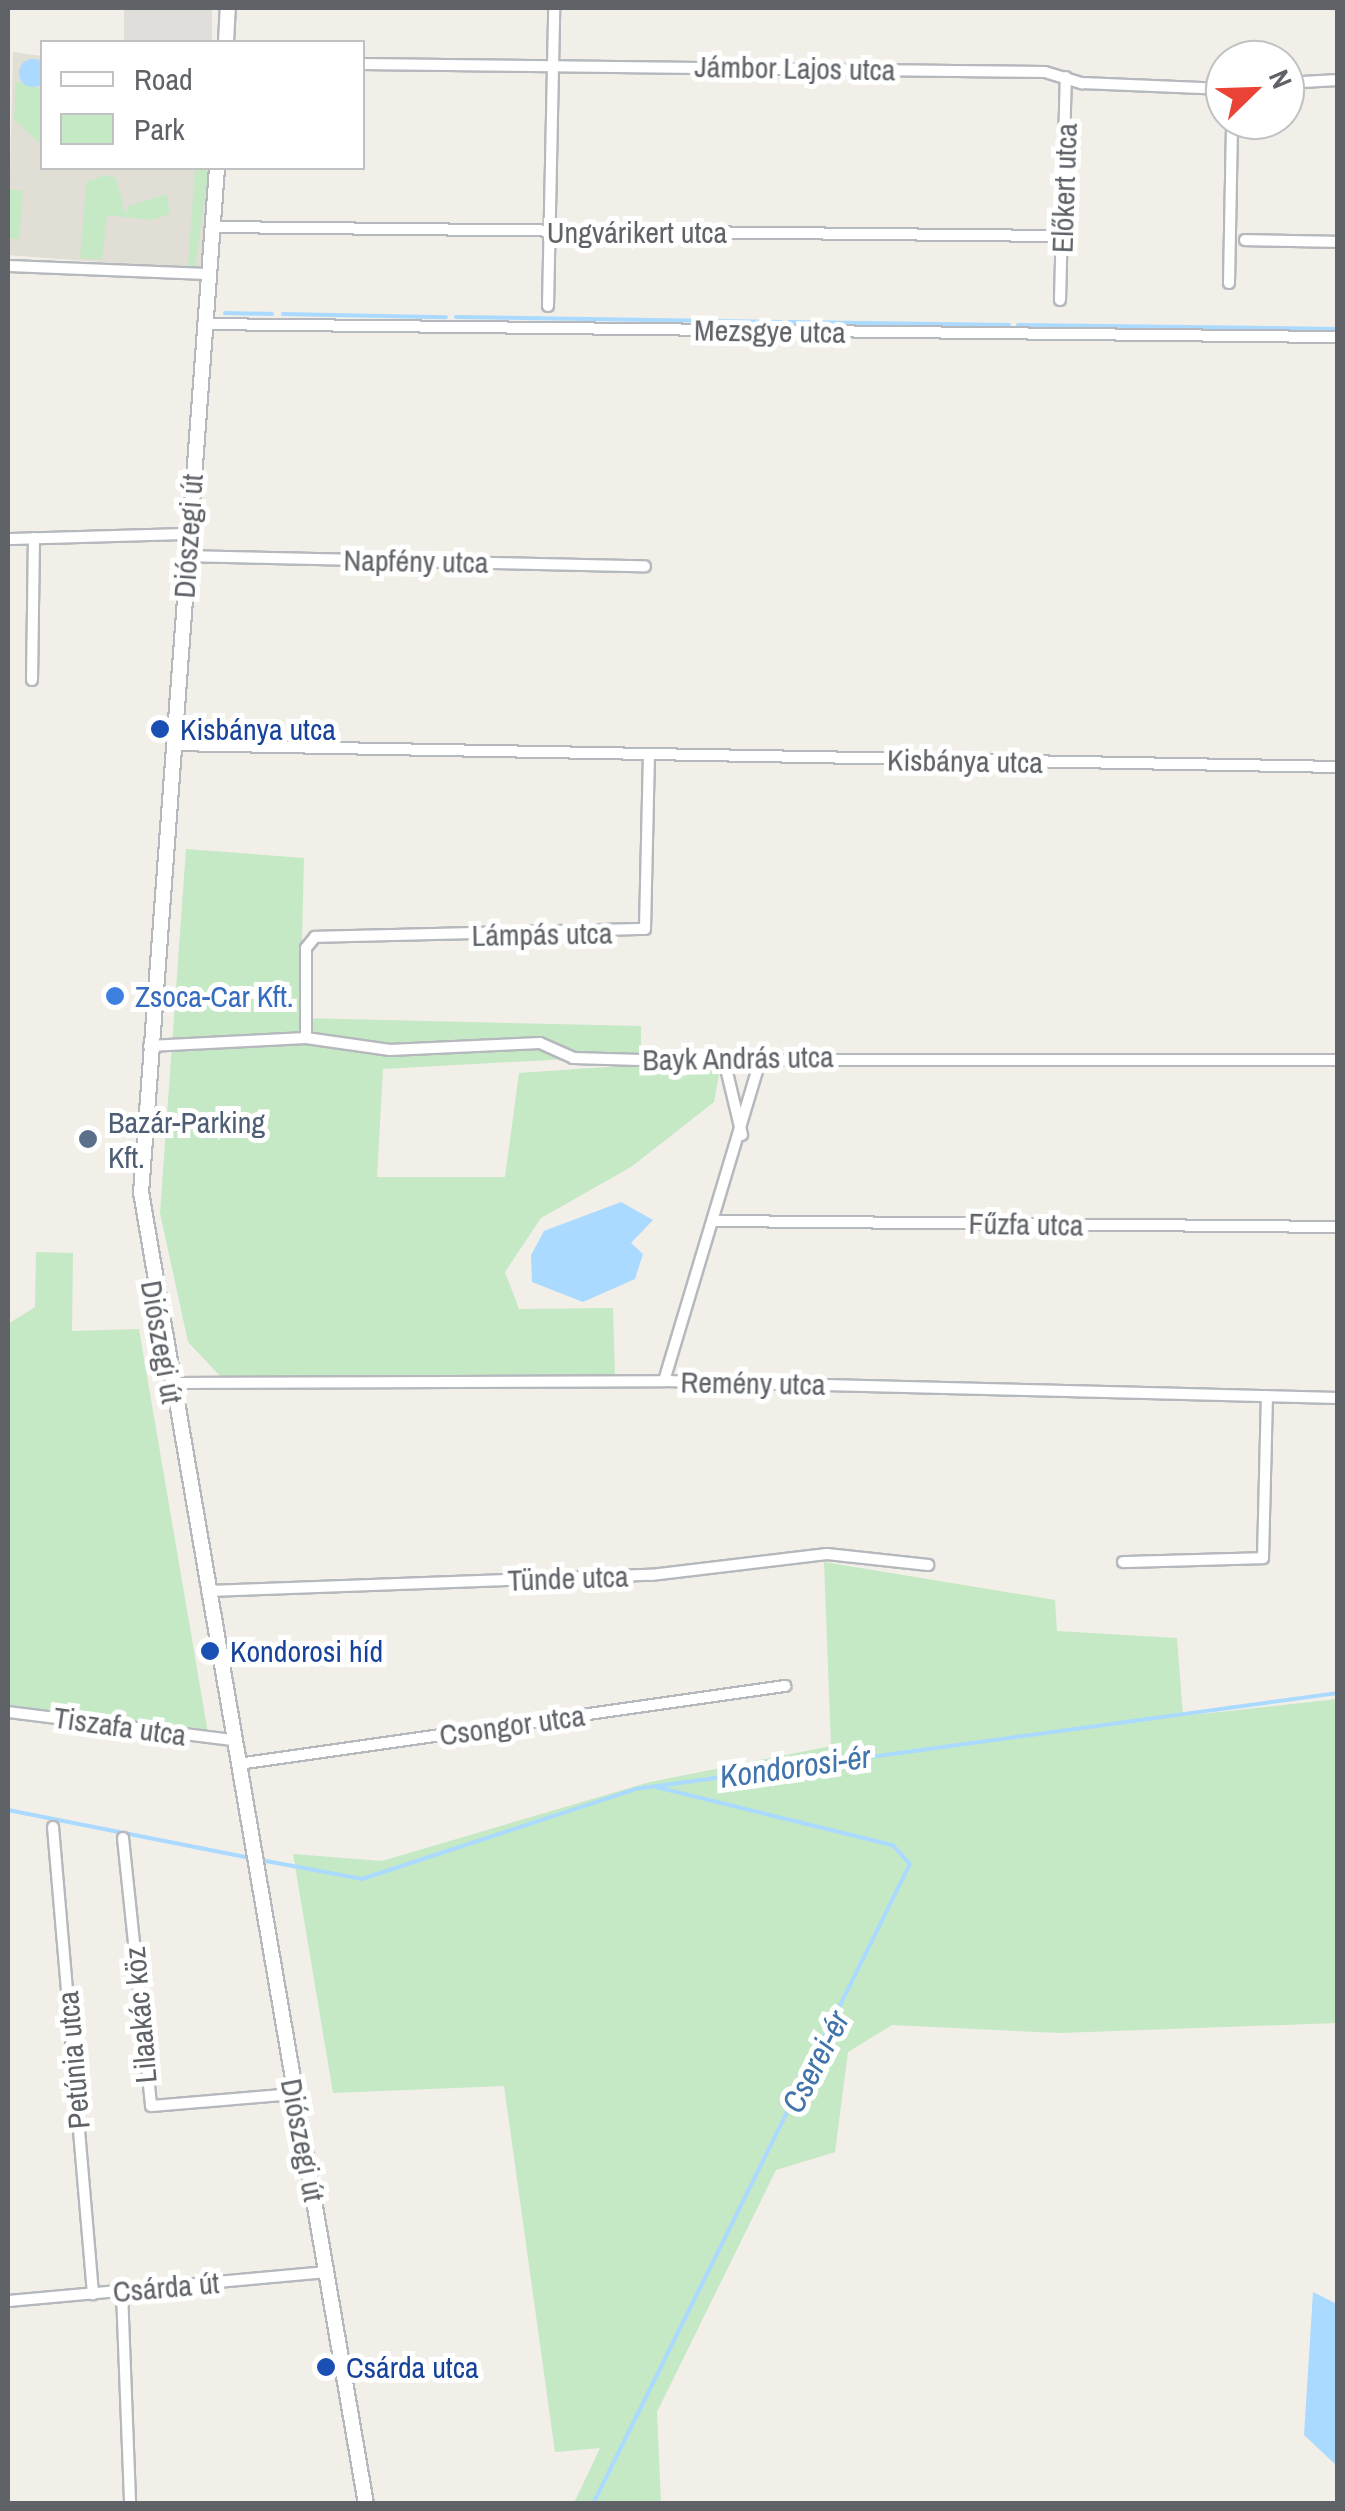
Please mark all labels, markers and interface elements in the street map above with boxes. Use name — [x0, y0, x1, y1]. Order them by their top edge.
legend — [40, 40, 365, 170]
north arrow — [1205, 40, 1305, 140]
street label: Jámbor Lajos utca — [694, 48, 896, 88]
text: Road — [134, 59, 193, 99]
text: N — [1260, 64, 1301, 94]
text: Park — [134, 109, 185, 149]
street label: Előkert utca — [1044, 122, 1084, 254]
street label: Ungvárikert utca — [547, 214, 727, 250]
street label: Mezsgye utca — [694, 312, 846, 350]
street label: Diószegi út — [166, 473, 210, 599]
street label: Napfény utca — [343, 542, 489, 580]
place label: Kisbánya utca — [180, 711, 336, 747]
marker: Kisbánya utca — [149, 718, 171, 740]
street label: Kisbánya utca — [887, 742, 1043, 780]
street label: Lámpás utca — [471, 915, 613, 953]
place label: Zsoca-Car Kft. — [135, 978, 294, 1014]
marker: Zsoca-Car Kft. — [104, 985, 126, 1007]
street label: Bayk András utca — [641, 1038, 835, 1078]
place label: Bazár-Parking Kft. — [108, 1104, 265, 1174]
marker: Bazár-Parking Kft. — [77, 1128, 99, 1150]
street label: Fűzfa utca — [968, 1205, 1084, 1243]
street label: Diószegi út — [133, 1278, 191, 1406]
street label: Remény utca — [680, 1364, 826, 1402]
street label: Tünde utca — [507, 1558, 629, 1598]
place label: Kondorosi híd — [230, 1633, 383, 1669]
marker: Kondorosi híd — [199, 1640, 221, 1662]
street label: Csongor utca — [437, 1697, 587, 1753]
street label: Tiszafa utca — [51, 1699, 189, 1753]
water label: Kondorosi-ér — [717, 1737, 873, 1797]
street label: Lilaakác köz — [116, 1945, 164, 2085]
street label: Petúnia utca — [49, 1990, 97, 2130]
water label: Cserei-ér — [774, 2005, 858, 2119]
street label: Diószegi út — [273, 2075, 333, 2205]
street label: Csárda út — [111, 2264, 221, 2310]
place label: Csárda utca — [346, 2349, 479, 2385]
marker: Csárda utca — [315, 2356, 337, 2378]

